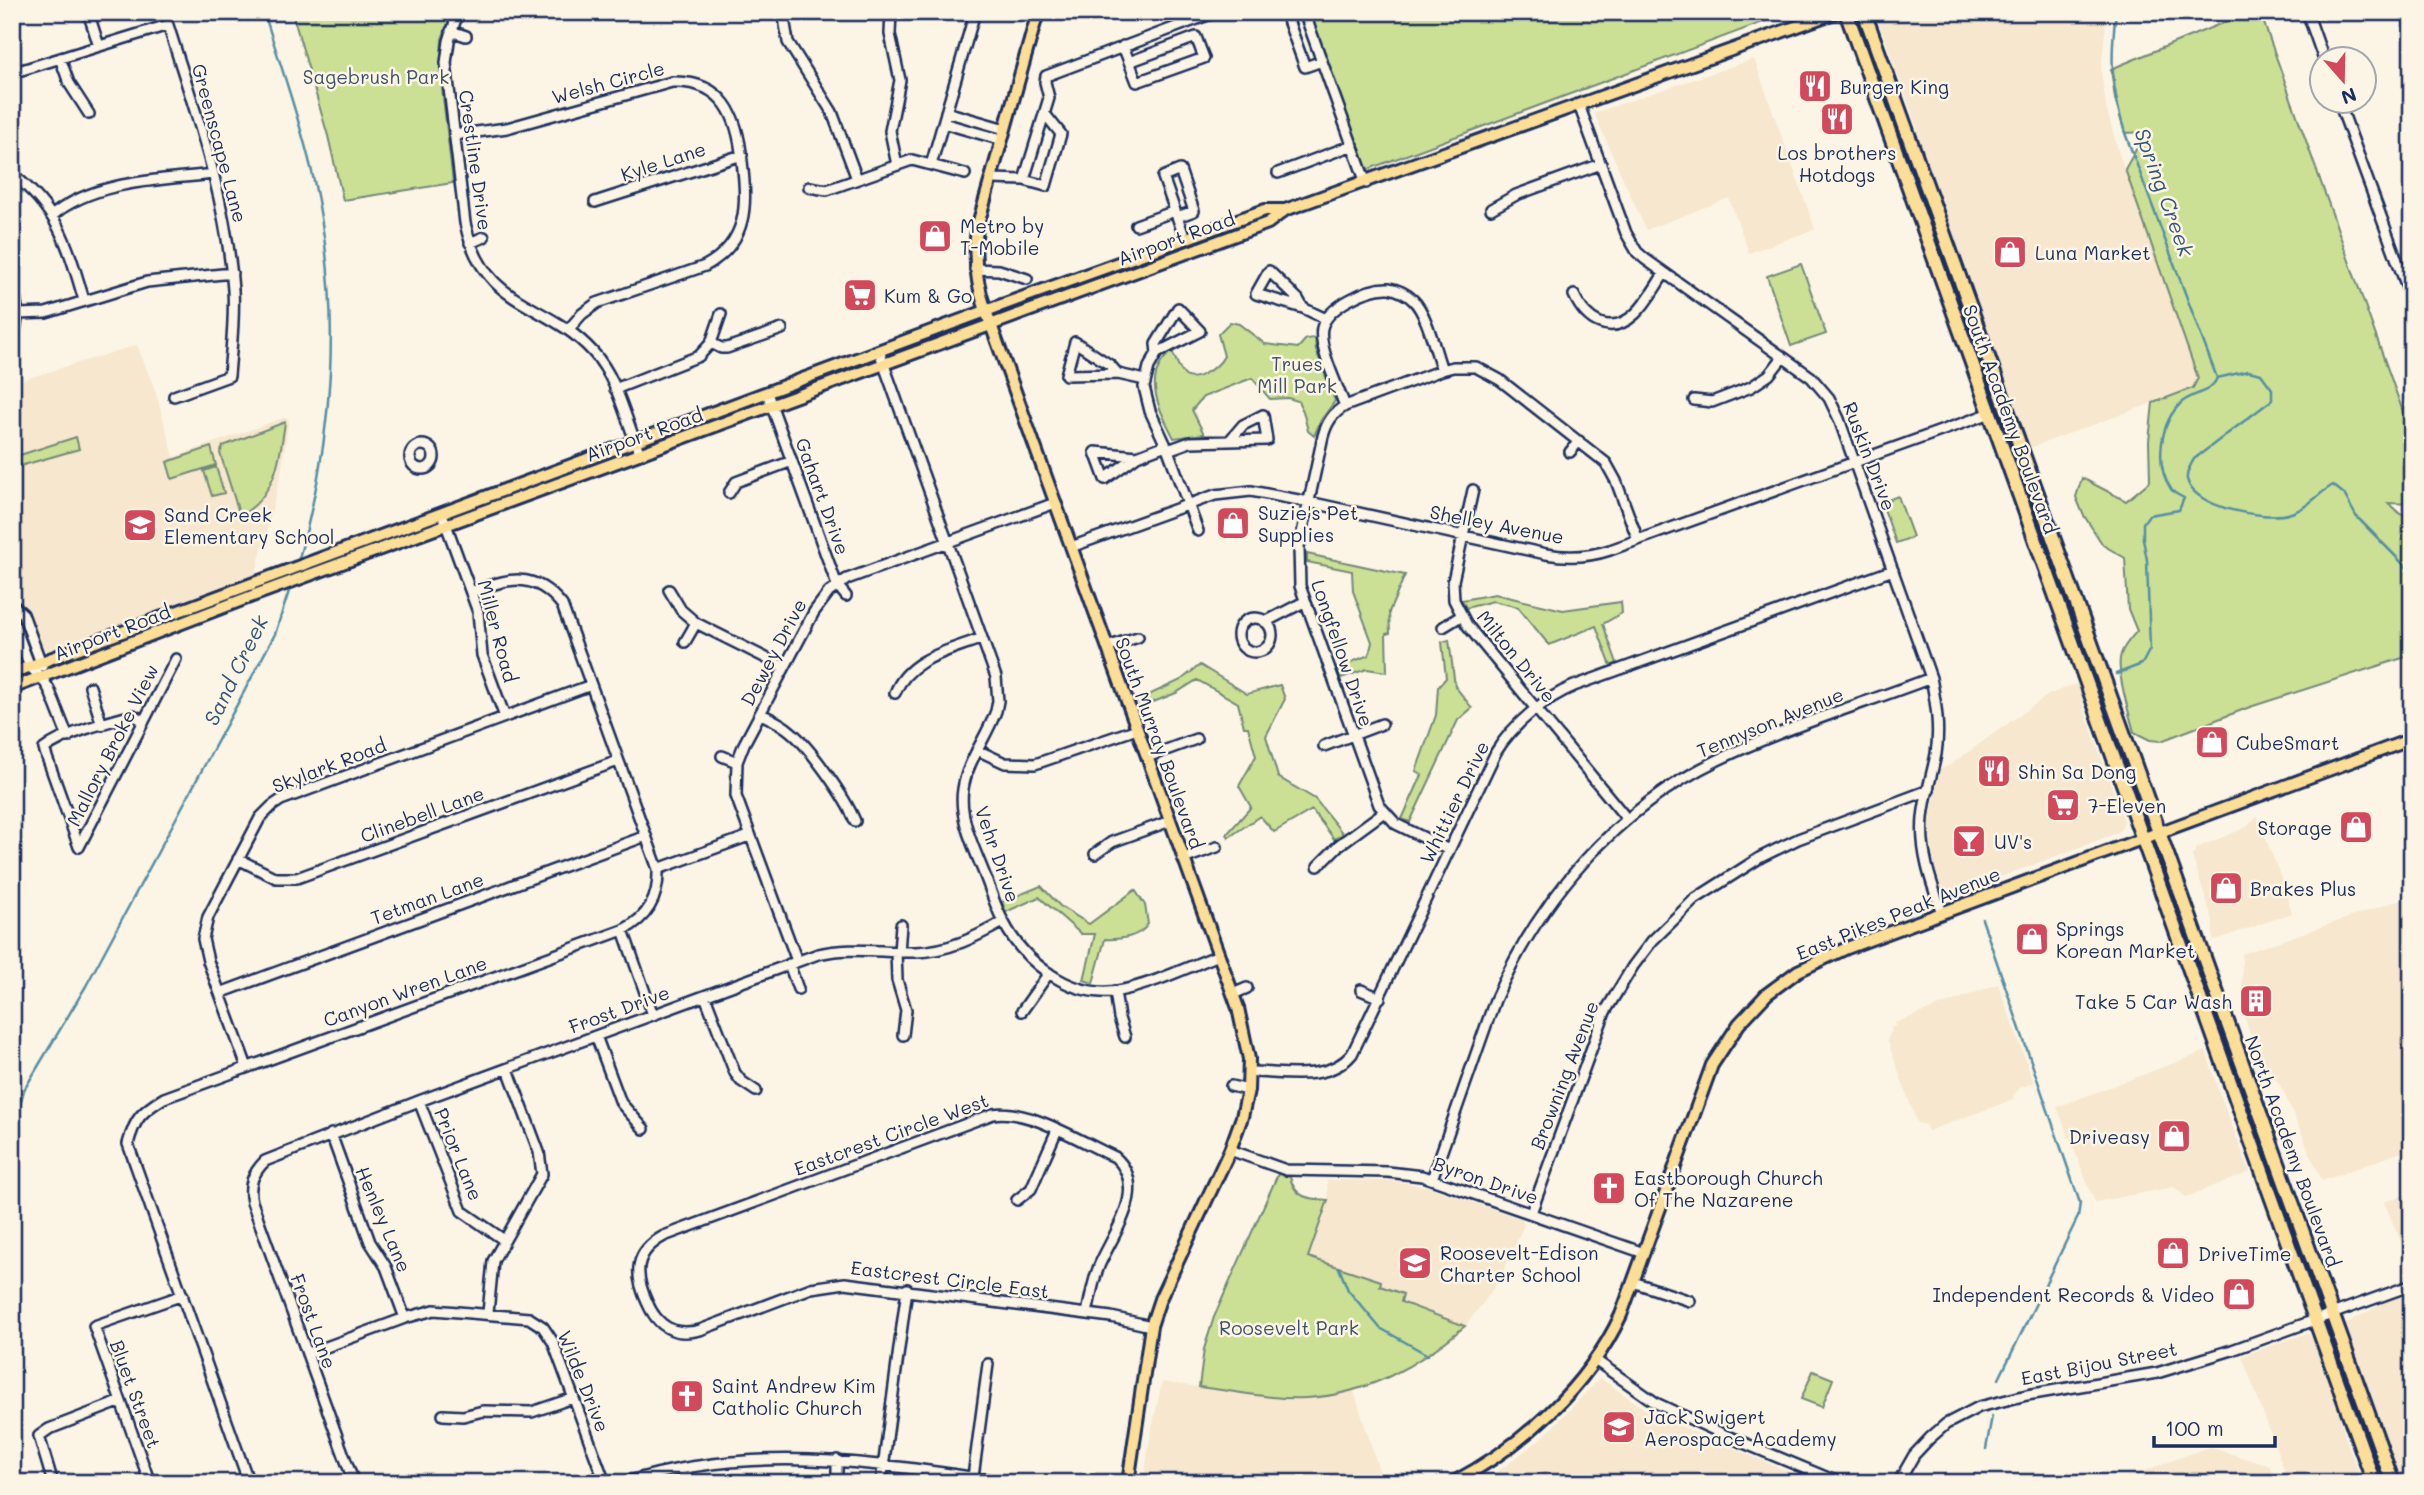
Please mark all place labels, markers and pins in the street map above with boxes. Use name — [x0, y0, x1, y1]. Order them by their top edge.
restaurant icon: Burger King — [1796, 67, 1834, 105]
place label: Burger King — [1840, 74, 1949, 99]
restaurant icon: Los brothers Hotdogs — [1818, 100, 1856, 138]
place label: Los brothers Hotdogs — [1777, 140, 1897, 187]
place label: Metro by T-Mobile — [960, 213, 1044, 260]
shop icon: Metro by T-Mobile — [916, 217, 954, 255]
shop icon: Luna Market — [1991, 233, 2029, 271]
place label: Luna Market — [2035, 240, 2151, 265]
supermarket icon: Kum & Go — [841, 276, 879, 314]
place label: Kum & Go — [884, 283, 972, 308]
place label: Suzie's Pet Supplies — [1258, 500, 1358, 547]
place label: Sand Creek Elementary School — [164, 502, 334, 549]
shop icon: Suzie's Pet Supplies — [1214, 504, 1252, 542]
school or university icon: Sand Creek Elementary School — [121, 506, 159, 544]
shop icon: CubeSmart — [2193, 723, 2231, 761]
place label: CubeSmart — [2236, 730, 2339, 755]
restaurant icon: Shin Sa Dong — [1975, 752, 2013, 790]
place label: Shin Sa Dong — [2018, 759, 2136, 784]
supermarket icon: 7-Eleven — [2044, 786, 2082, 824]
place label: 7-Eleven — [2088, 793, 2166, 818]
shop icon: Storage — [2337, 808, 2375, 846]
place label: Storage — [2258, 815, 2332, 840]
bar icon: UV's — [1950, 822, 1988, 860]
place label: UV's — [1994, 829, 2032, 854]
shop icon: Brakes Plus — [2207, 869, 2245, 907]
place label: Brakes Plus — [2250, 876, 2356, 901]
place label: Springs Korean Market — [2056, 916, 2195, 963]
shop icon: Springs Korean Market — [2013, 920, 2051, 958]
building icon: Take 5 Car Wash — [2237, 982, 2275, 1020]
place label: Take 5 Car Wash — [2075, 989, 2232, 1014]
shop icon: Driveasy — [2155, 1117, 2193, 1155]
place label: Driveasy — [2069, 1124, 2150, 1149]
place label: Eastborough Church Of The Nazarene — [1634, 1165, 1823, 1212]
church icon: Eastborough Church Of The Nazarene — [1590, 1169, 1628, 1207]
shop icon: DriveTime — [2154, 1234, 2192, 1272]
place label: Roosevelt-Edison Charter School — [1440, 1240, 1598, 1287]
place label: DriveTime — [2198, 1241, 2292, 1266]
school or university icon: Roosevelt-Edison Charter School — [1396, 1244, 1434, 1282]
shop icon: Independent Records & Video — [2220, 1275, 2258, 1313]
place label: Independent Records & Video — [1932, 1282, 2214, 1307]
place label: Saint Andrew Kim Catholic Church — [712, 1373, 876, 1420]
church icon: Saint Andrew Kim Catholic Church — [668, 1377, 706, 1415]
place label: Jack Swigert Aerospace Academy — [1644, 1404, 1837, 1451]
school or university icon: Jack Swigert Aerospace Academy — [1600, 1408, 1638, 1446]

